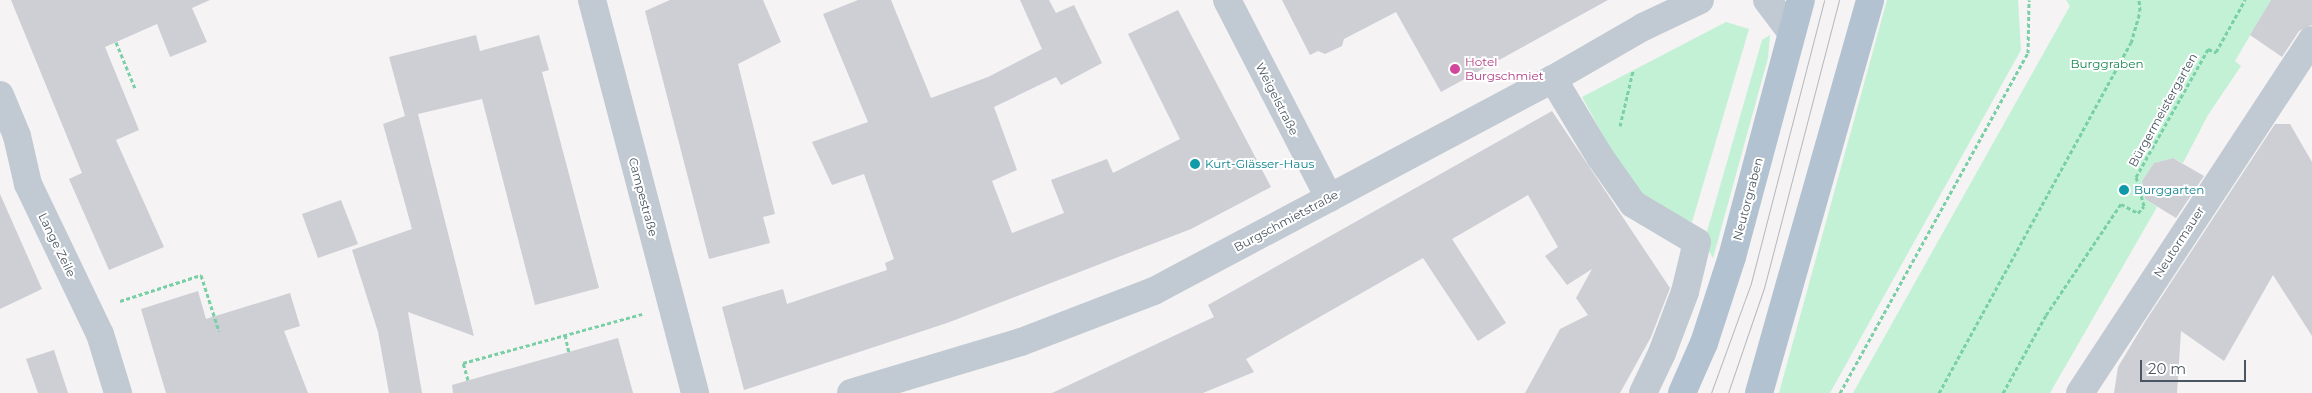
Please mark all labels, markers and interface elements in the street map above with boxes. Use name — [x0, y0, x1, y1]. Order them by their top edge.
street label: Bürgermeistergarten — [2126, 51, 2200, 169]
place label: Hotel Burgschmiet — [1465, 55, 1544, 83]
park label: Burggraben — [2070, 57, 2144, 71]
street label: Weigelstraße — [1253, 60, 1301, 138]
marker: Hotel Burgschmiet — [1449, 63, 1461, 75]
street label: Campestraße — [626, 156, 660, 238]
street label: Neutorgraben — [1730, 156, 1766, 242]
place label: Kurt-Glässer-Haus — [1205, 157, 1314, 171]
marker: Kurt-Glässer-Haus — [1189, 158, 1201, 170]
place label: Burggarten — [2134, 183, 2204, 197]
marker: Burggarten — [2118, 184, 2130, 196]
street label: Burgschmietstraße — [1231, 187, 1341, 255]
street label: Neutormauer — [2151, 204, 2207, 280]
street label: Lange Zeile — [35, 211, 79, 279]
scale bar — [2142, 350, 2248, 382]
text: 20 m — [2148, 359, 2186, 378]

